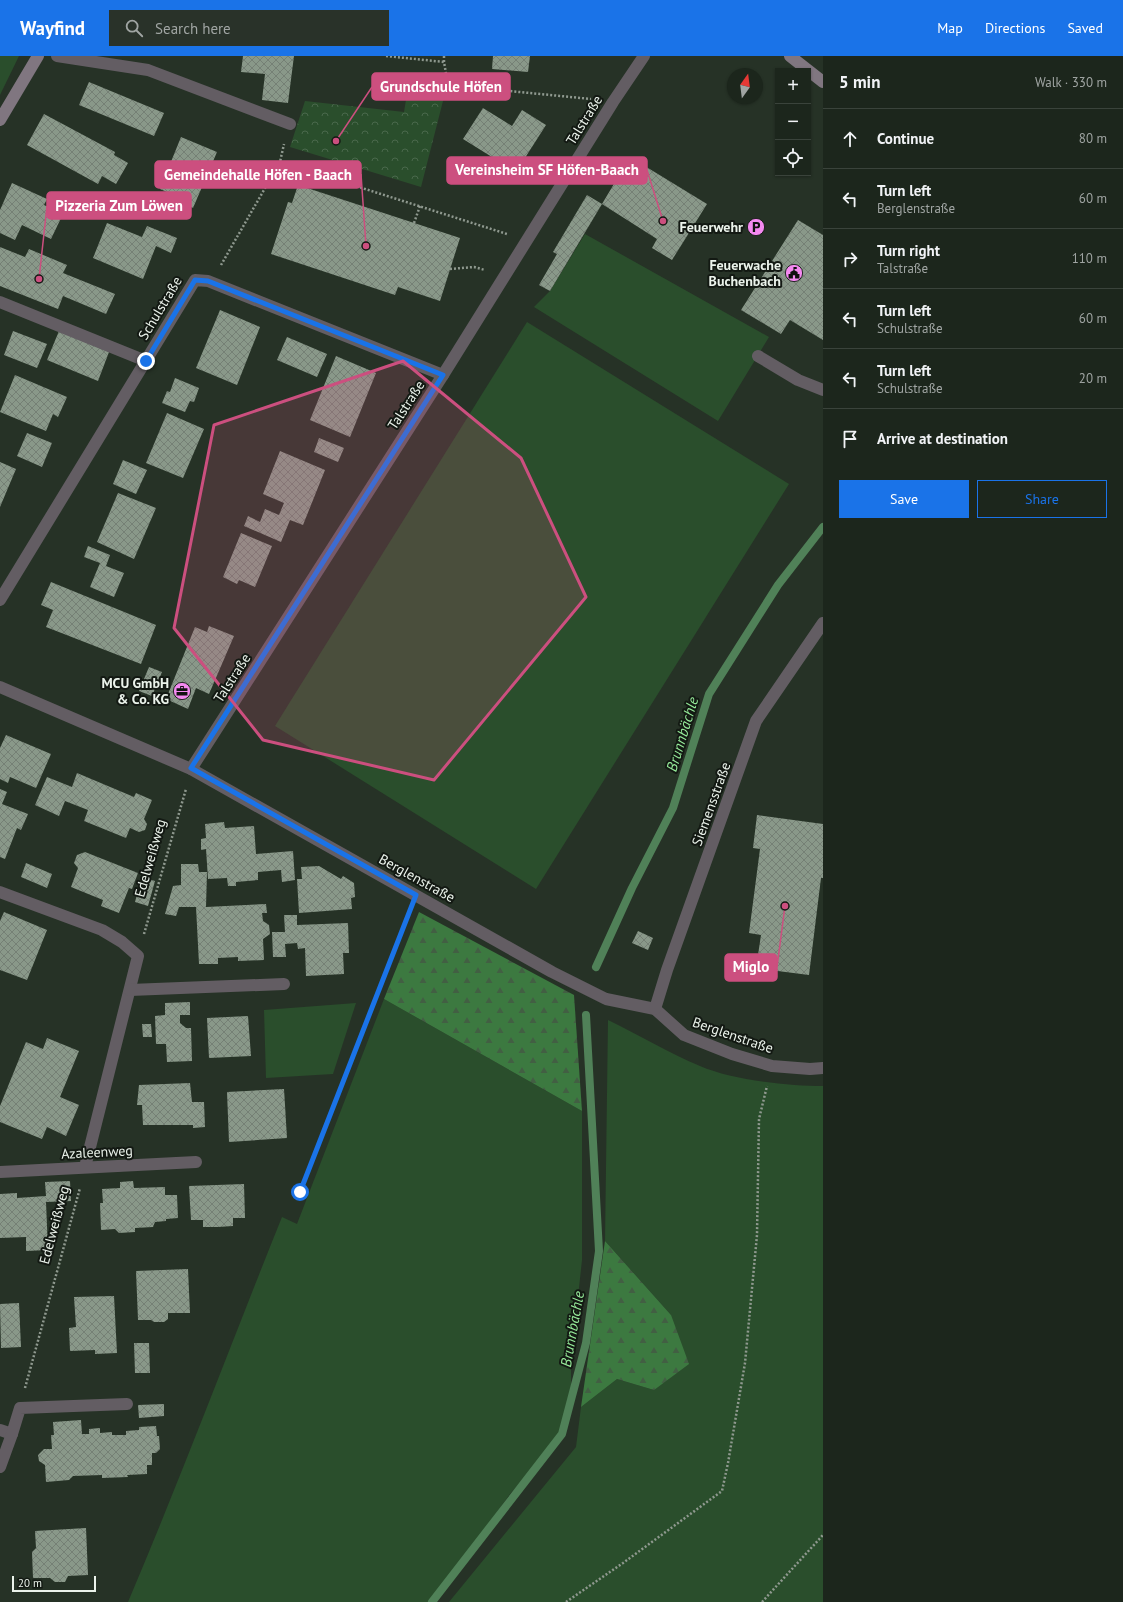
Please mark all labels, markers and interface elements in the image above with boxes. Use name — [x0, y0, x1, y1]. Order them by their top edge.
search box — [109, 10, 389, 46]
text: Wayfind — [20, 16, 85, 40]
icon: search — [123, 17, 145, 39]
text: Search here — [155, 19, 231, 38]
text: Map — [937, 19, 963, 37]
text: Directions — [985, 19, 1045, 37]
text: Saved — [1067, 19, 1103, 37]
north arrow — [727, 68, 763, 104]
map controls — [775, 68, 811, 176]
button: + — [775, 68, 811, 104]
text: 5 min — [839, 71, 880, 93]
callout: Grundschule Höfen — [372, 73, 510, 100]
text: Walk · 330 m — [1035, 74, 1107, 91]
text: Grundschule Höfen — [380, 77, 502, 96]
street label: Talstraße — [562, 92, 606, 148]
button: − — [775, 104, 811, 140]
icon: ahead — [839, 128, 861, 150]
text: Continue — [877, 129, 934, 148]
text: 80 m — [1079, 130, 1107, 147]
button: locate — [775, 140, 811, 176]
callout: Vereinsheim SF Höfen-Baach — [447, 157, 647, 184]
text: Vereinsheim SF Höfen-Baach — [454, 160, 639, 179]
callout: Gemeindehalle Höfen - Baach — [155, 161, 361, 188]
text: Gemeindehalle Höfen - Baach — [164, 165, 352, 184]
text: Turn left — [877, 181, 931, 200]
icon: left — [839, 188, 861, 210]
text: 60 m — [1079, 190, 1107, 207]
callout: Pizzeria Zum Löwen — [47, 192, 191, 219]
text: Pizzeria Zum Löwen — [55, 196, 183, 215]
text: Berglenstraße — [877, 200, 955, 217]
parking icon: Feuerwehr — [746, 217, 766, 237]
place label: Feuerwehr — [680, 218, 743, 236]
text: Turn right — [877, 241, 940, 260]
icon: right — [839, 248, 861, 270]
text: 110 m — [1072, 250, 1107, 267]
place label: Feuerwache Buchenbach — [709, 256, 781, 290]
text: Talstraße — [877, 260, 928, 277]
public building icon: Feuerwache Buchenbach — [784, 263, 804, 283]
street label: Schulstraße — [134, 273, 186, 343]
text: Turn left — [877, 301, 931, 320]
icon: left — [839, 308, 861, 330]
text: 60 m — [1079, 310, 1107, 327]
text: Schulstraße — [877, 320, 943, 337]
route end — [137, 352, 155, 370]
text: Turn left — [877, 361, 931, 380]
icon: left — [839, 368, 861, 390]
text: 20 m — [1079, 370, 1107, 387]
street label: Talstraße — [383, 377, 429, 433]
text: Schulstraße — [877, 380, 943, 397]
icon: arrive — [839, 428, 861, 450]
text: Arrive at destination — [877, 429, 1008, 448]
button: Save — [839, 480, 969, 518]
button: Share — [977, 480, 1107, 518]
street label: Talstraße — [209, 650, 255, 706]
place label: MCU GmbH & Co. KG — [101, 674, 169, 708]
office icon: MCU GmbH & Co. KG — [172, 681, 192, 701]
water label: Brunnbächle — [662, 694, 702, 774]
street label: Siemensstraße — [687, 760, 735, 848]
street label: Edelweißweg — [130, 817, 170, 899]
street label: Berglenstraße — [376, 850, 458, 906]
callout: Miglo — [725, 954, 777, 981]
text: Miglo — [733, 957, 769, 976]
street label: Berglenstraße — [690, 1013, 776, 1057]
street label: Azaleenweg — [61, 1141, 133, 1163]
route start — [291, 1183, 309, 1201]
street label: Edelweißweg — [35, 1184, 73, 1266]
water label: Brunnbächle — [556, 1289, 588, 1369]
scale bar — [12, 1574, 96, 1593]
text: 20 m — [18, 1576, 42, 1590]

